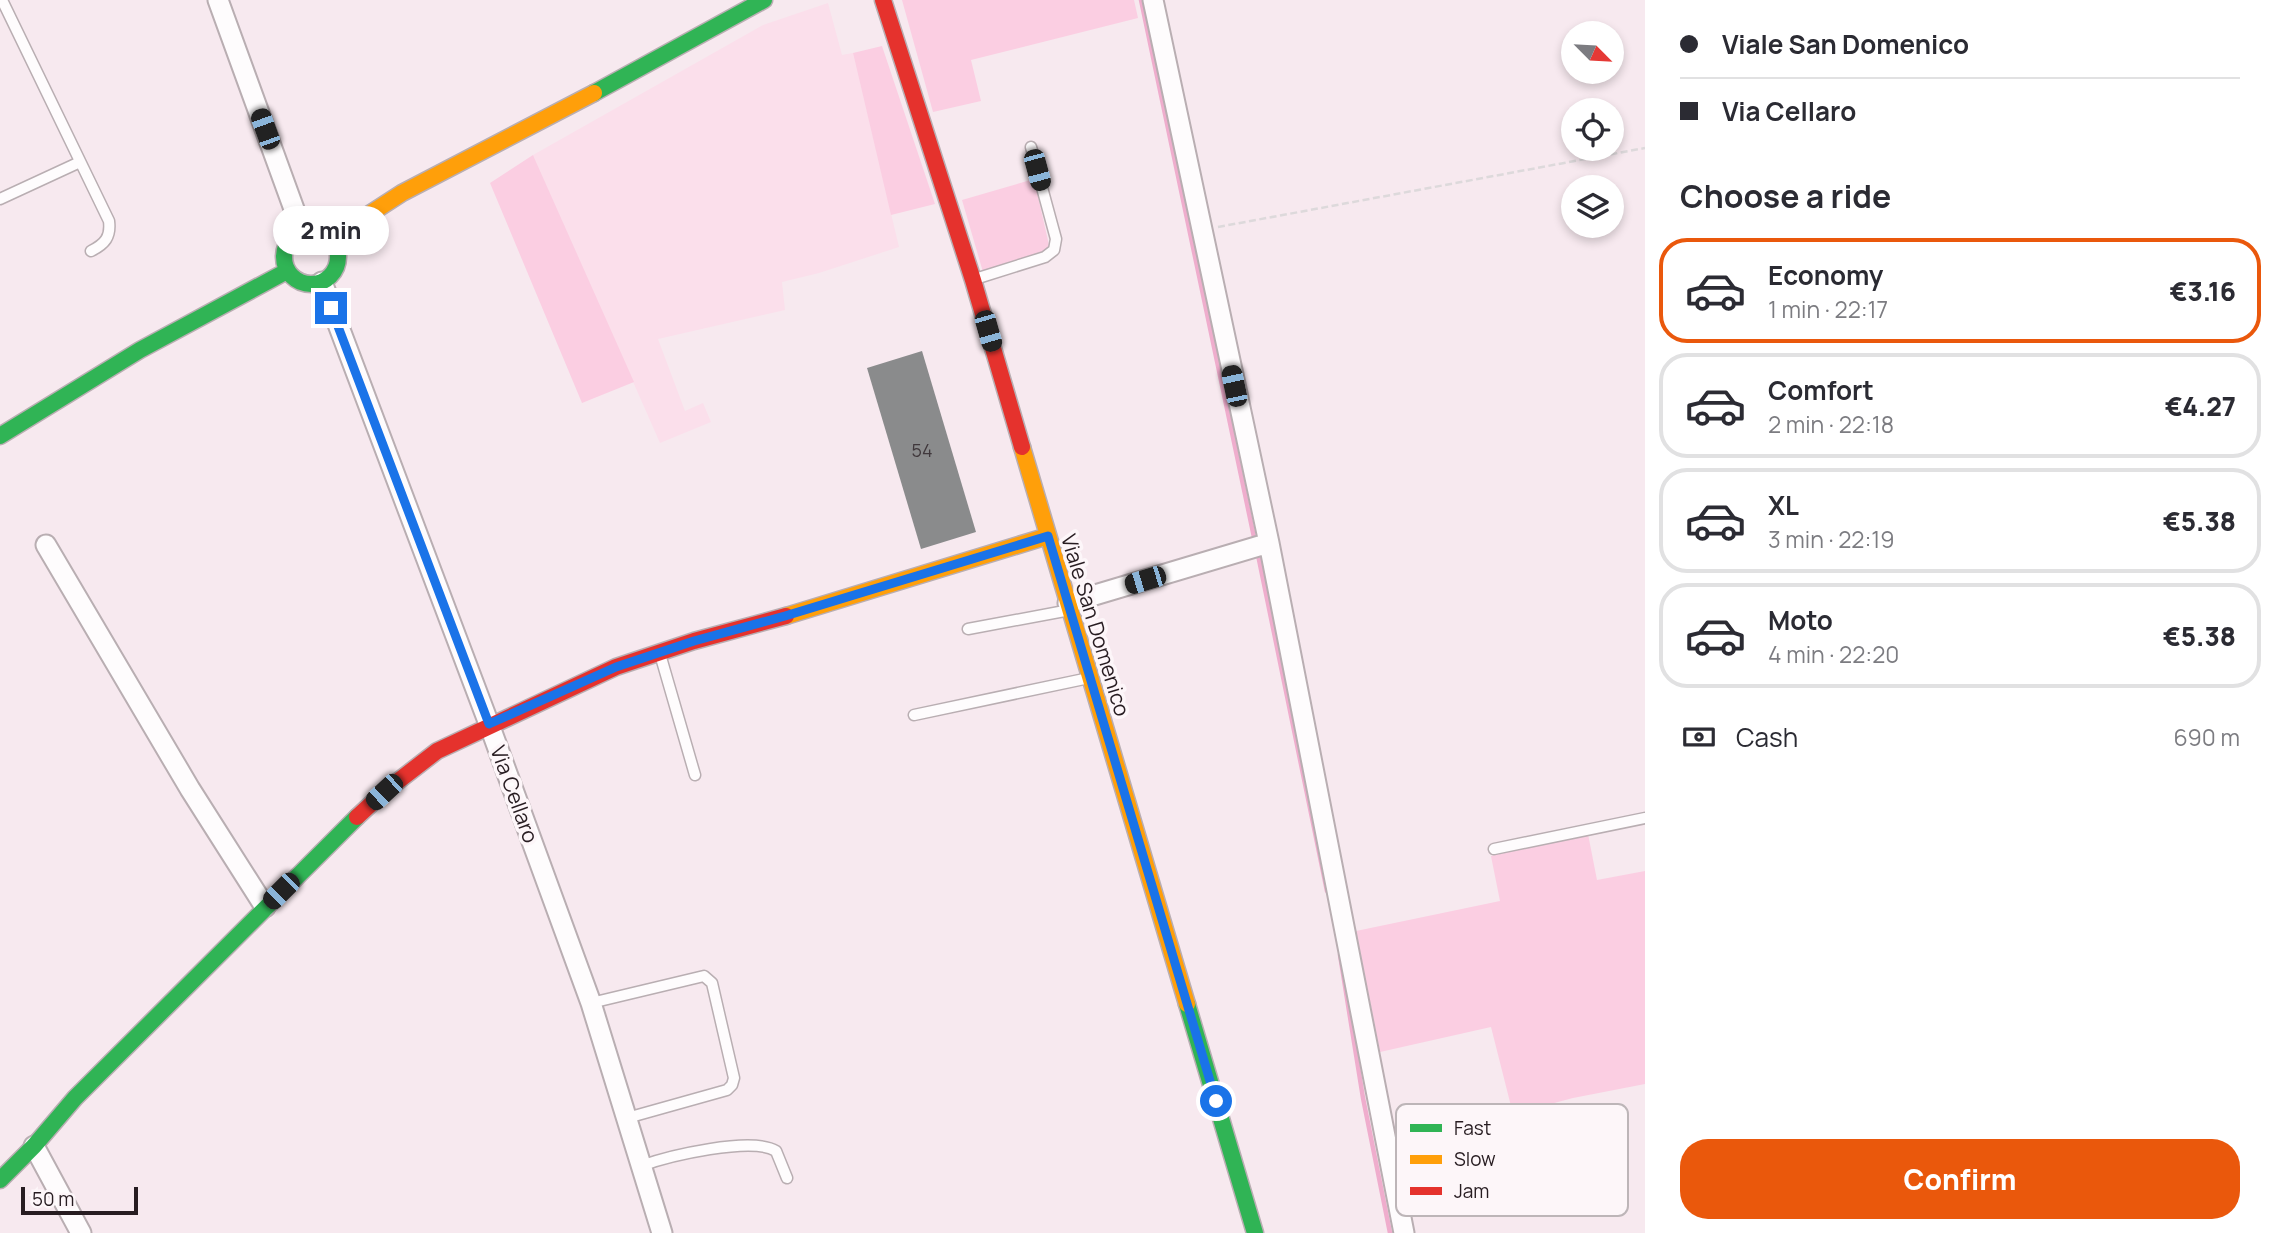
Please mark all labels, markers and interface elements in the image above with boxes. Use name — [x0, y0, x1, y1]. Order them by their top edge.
north arrow — [1561, 21, 1624, 84]
map controls — [1561, 21, 1624, 238]
text: Viale San Domenico — [1722, 26, 1969, 62]
text: Via Cellaro — [1722, 93, 1856, 129]
button: locate — [1561, 98, 1624, 161]
car — [248, 106, 283, 152]
car — [1022, 147, 1053, 193]
text: Choose a ride — [1680, 174, 1891, 218]
button: layers — [1561, 175, 1624, 238]
callout: 2 min — [273, 206, 389, 256]
text: 2 min — [301, 214, 362, 246]
text: Economy — [1768, 257, 1883, 293]
icon: car — [1684, 259, 1747, 322]
text: €3.16 — [2169, 273, 2236, 309]
route end — [315, 292, 347, 324]
text: 1 min · 22:17 — [1768, 293, 1888, 325]
car — [973, 308, 1004, 354]
car — [1220, 363, 1249, 409]
text: Comfort — [1768, 372, 1874, 408]
icon: car — [1684, 374, 1747, 437]
text: €4.27 — [2165, 388, 2236, 424]
text: 2 min · 22:18 — [1768, 408, 1894, 440]
house number: 54 — [911, 438, 933, 462]
text: XL — [1768, 487, 1799, 523]
icon: car — [1684, 489, 1747, 552]
text: €5.38 — [2163, 503, 2236, 539]
text: 3 min · 22:19 — [1768, 523, 1895, 555]
street label: Viale San Domenico — [1055, 531, 1137, 719]
car — [1122, 564, 1169, 596]
text: Moto — [1768, 602, 1833, 638]
icon: car — [1684, 604, 1747, 667]
text: €5.38 — [2163, 618, 2236, 654]
text: 4 min · 22:20 — [1768, 638, 1899, 670]
icon: cash — [1680, 718, 1718, 756]
text: Cash — [1736, 719, 1798, 755]
text: 690 m — [2174, 721, 2240, 753]
street label: Via Cellaro — [484, 741, 546, 847]
car — [362, 770, 407, 814]
car — [259, 869, 304, 913]
route start — [1200, 1085, 1232, 1117]
legend — [1396, 1104, 1628, 1216]
text: Fast — [1454, 1115, 1491, 1141]
button: Confirm — [1680, 1139, 2240, 1219]
text: Slow — [1454, 1146, 1496, 1172]
text: Jam — [1454, 1178, 1489, 1204]
scale bar — [21, 1184, 138, 1216]
text: 50 m — [32, 1186, 74, 1212]

